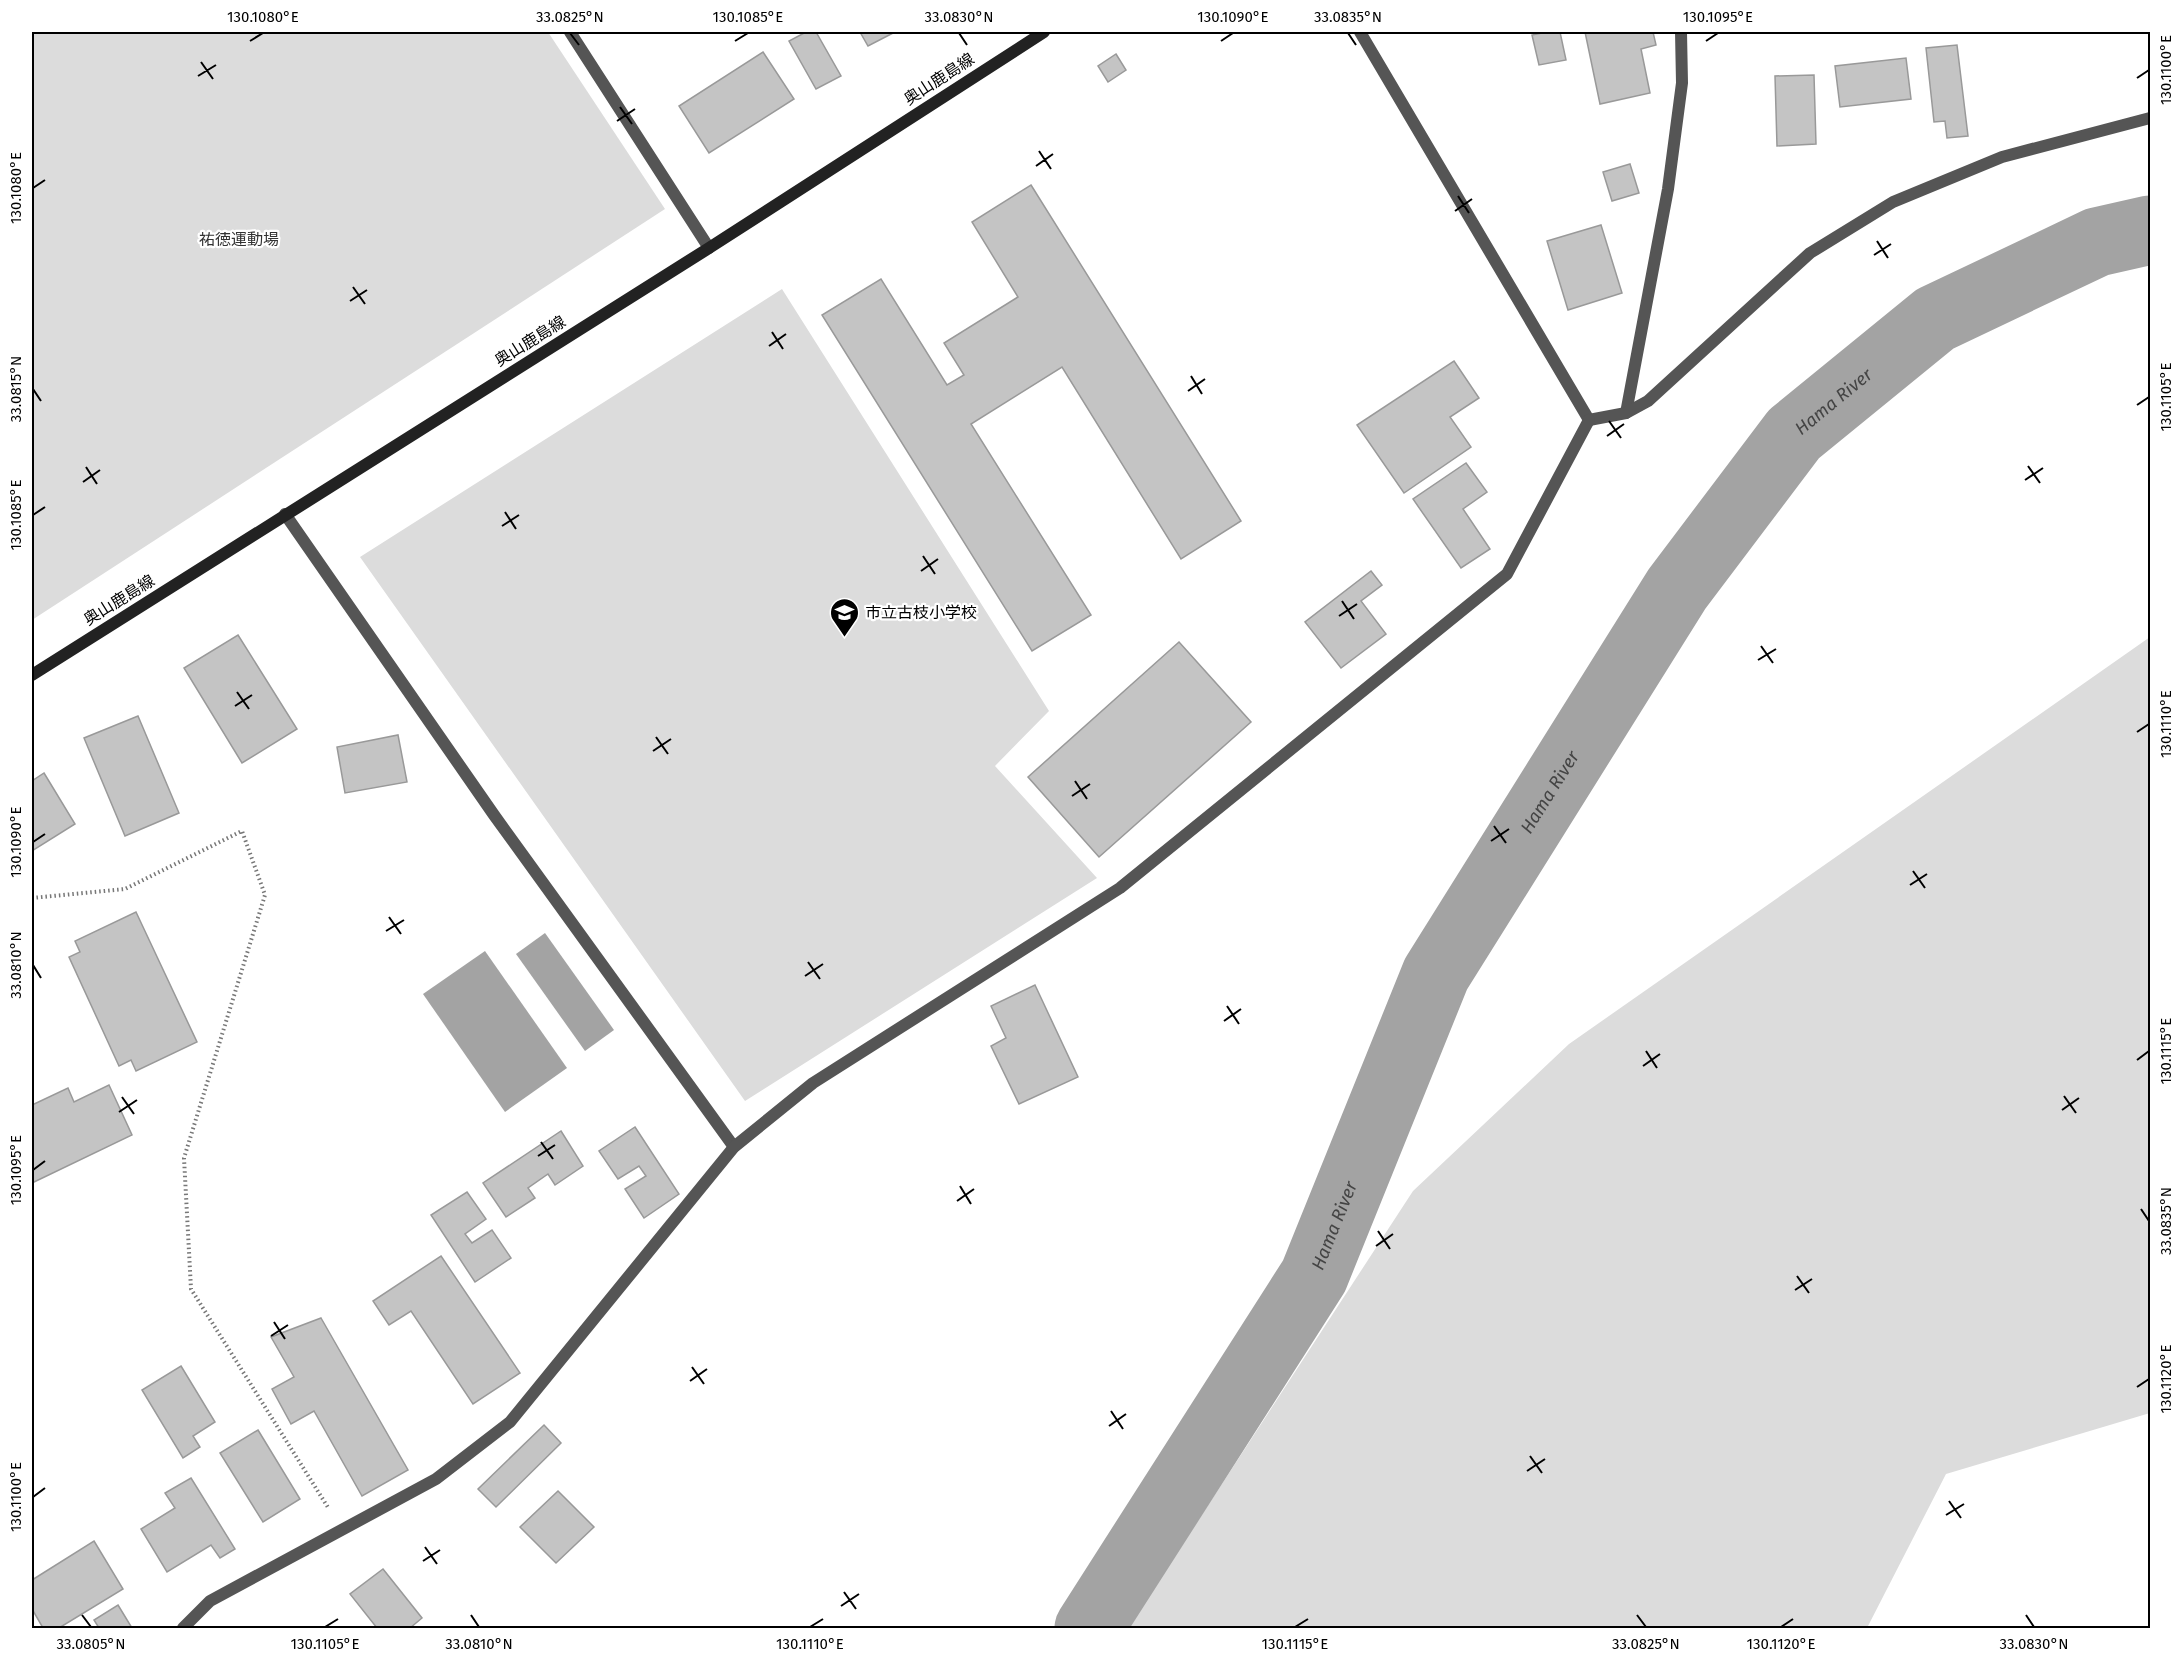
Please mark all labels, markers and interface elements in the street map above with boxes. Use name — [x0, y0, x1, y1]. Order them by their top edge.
text: 130.1080°E — [227, 8, 299, 26]
text: 33.0825°N — [536, 8, 604, 26]
text: 130.1085°E — [713, 8, 783, 26]
text: 33.0830°N — [925, 8, 993, 26]
text: 130.1090°E — [1197, 8, 1269, 26]
text: 33.0835°N — [1314, 8, 1382, 26]
text: 130.1095°E — [1683, 8, 1753, 26]
text: 130.1100°E — [2157, 35, 2175, 105]
street label: 奥山鹿島線 — [900, 49, 978, 109]
text: 130.1080°E — [7, 152, 25, 224]
park label: 祐徳運動場 — [199, 230, 279, 249]
street label: 奥山鹿島線 — [491, 312, 569, 370]
text: 33.0815°N — [7, 356, 25, 422]
water label: Hama River — [1791, 363, 1878, 440]
text: 130.1105°E — [2157, 363, 2175, 431]
text: 130.1085°E — [7, 480, 25, 550]
street label: 奥山鹿島線 — [80, 571, 158, 629]
school or university icon: 市立古枝小学校 — [828, 596, 860, 638]
place label: 市立古枝小学校 — [865, 603, 977, 622]
text: 130.1110°E — [2157, 690, 2175, 758]
water label: Hama River — [1516, 746, 1584, 838]
text: 130.1090°E — [7, 806, 25, 878]
text: 33.0810°N — [7, 931, 25, 999]
text: 130.1115°E — [2157, 1018, 2175, 1084]
text: 130.1095°E — [7, 1135, 25, 1205]
water label: Hama River — [1307, 1177, 1362, 1273]
text: 33.0835°N — [2157, 1187, 2175, 1255]
text: 130.1120°E — [2157, 1345, 2175, 1413]
text: 130.1100°E — [7, 1462, 25, 1532]
text: 33.0805°N — [57, 1635, 125, 1653]
text: 130.1105°E — [291, 1635, 359, 1653]
text: 33.0810°N — [445, 1635, 513, 1653]
text: 130.1110°E — [776, 1635, 844, 1653]
text: 130.1115°E — [1262, 1635, 1328, 1653]
text: 33.0825°N — [1612, 1635, 1680, 1653]
text: 130.1120°E — [1747, 1635, 1815, 1653]
text: 33.0830°N — [2000, 1635, 2068, 1653]

